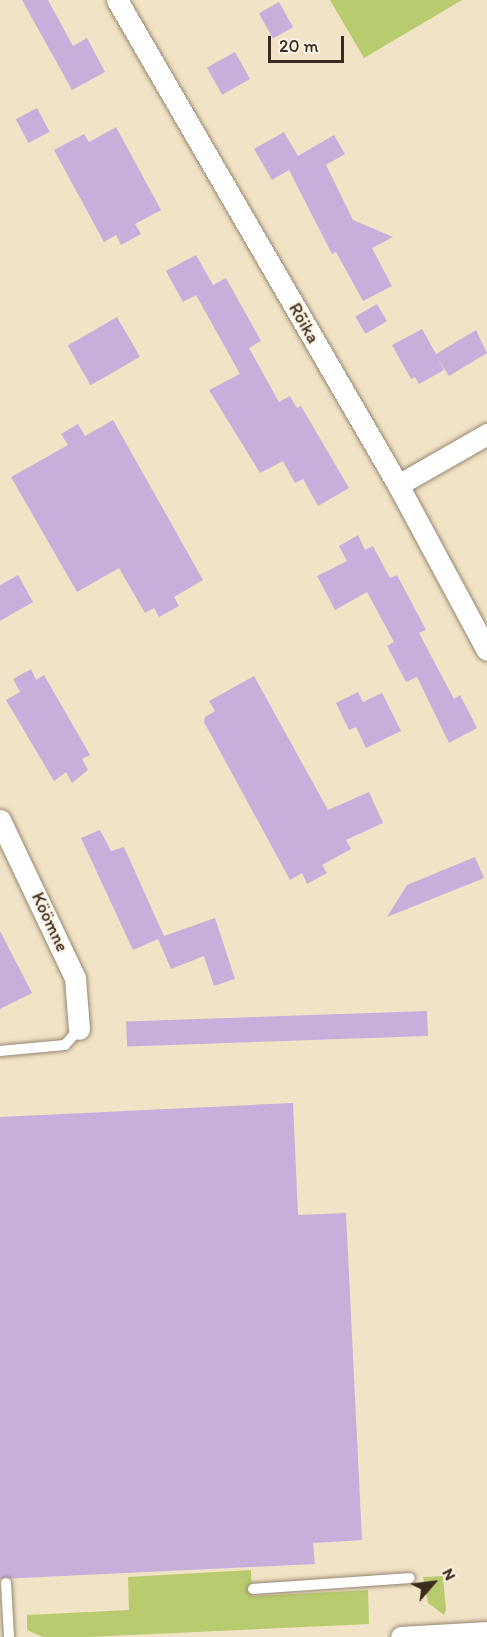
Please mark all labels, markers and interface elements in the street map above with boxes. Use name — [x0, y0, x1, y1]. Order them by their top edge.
scale bar — [271, 24, 348, 62]
text: 20 m — [279, 35, 319, 57]
street label: Rõika — [284, 299, 324, 347]
street label: Köömne — [27, 889, 73, 955]
north arrow — [403, 1553, 463, 1613]
text: N — [438, 1565, 460, 1584]

